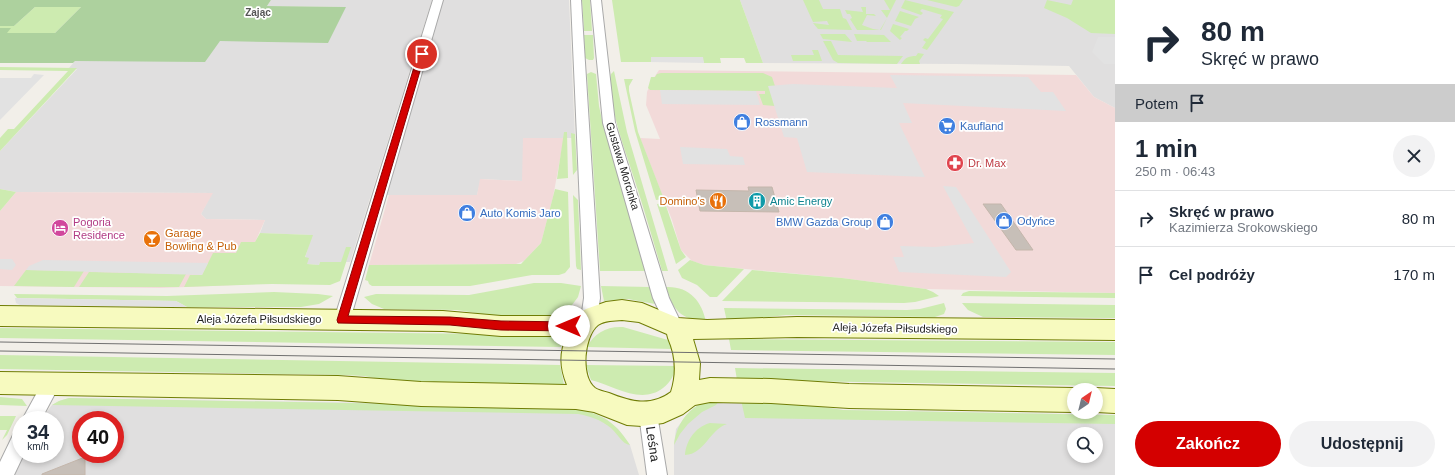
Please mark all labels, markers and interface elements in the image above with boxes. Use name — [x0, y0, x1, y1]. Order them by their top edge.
district label: Zając — [245, 7, 271, 18]
icon: right — [1135, 16, 1187, 68]
text: 80 m — [1201, 16, 1265, 47]
pin — [405, 37, 439, 71]
icon: arrive — [411, 43, 433, 65]
text: Skręć w prawo — [1201, 49, 1319, 69]
icon: arrive — [1186, 92, 1208, 114]
text: Potem — [1135, 95, 1178, 112]
shop icon: Rossmann — [732, 112, 752, 132]
place label: Rossmann — [755, 116, 808, 128]
supermarket icon: Kaufland — [937, 116, 957, 136]
place label: Kaufland — [960, 120, 1003, 132]
street label: Gustawa Morcinka — [604, 121, 642, 212]
text: 1 min — [1135, 135, 1198, 162]
button: close — [1393, 135, 1435, 177]
pharmacy icon: Dr. Max — [945, 153, 965, 173]
place label: Dr. Max — [968, 157, 1006, 169]
text: 250 m · 06:43 — [1135, 164, 1215, 179]
restaurant icon: Domino's — [708, 191, 728, 211]
building icon: Amic Energy — [747, 191, 767, 211]
place label: Domino's — [659, 195, 705, 207]
place label: Amic Energy — [770, 195, 833, 207]
shop icon: Auto Komis Jaro — [457, 203, 477, 223]
text: Skręć w prawo — [1169, 203, 1274, 220]
place label: Auto Komis Jaro — [480, 207, 561, 219]
icon: right — [1135, 208, 1157, 230]
text: 80 m — [1402, 210, 1435, 227]
shop icon: Odyńce — [994, 211, 1014, 231]
shop icon: BMW Gazda Group — [875, 212, 895, 232]
place label: Odyńce — [1017, 215, 1055, 227]
place label: Pogoria Residence — [73, 216, 125, 241]
place label: BMW Gazda Group — [776, 216, 872, 228]
hotel icon: Pogoria Residence — [50, 218, 70, 238]
text: Kazimierza Srokowskiego — [1169, 220, 1318, 235]
place label: Garage Bowling & Pub — [165, 227, 237, 252]
bar icon: Garage Bowling & Pub — [142, 229, 162, 249]
icon: arrive — [1135, 264, 1157, 286]
text: Cel podróży — [1169, 266, 1255, 283]
text: 170 m — [1393, 266, 1435, 283]
position arrow — [548, 305, 590, 347]
street label: Aleja Józefa Piłsudskiego — [197, 313, 321, 325]
street label: Aleja Józefa Piłsudskiego — [833, 321, 957, 335]
north arrow — [1067, 383, 1103, 419]
map controls — [1067, 383, 1103, 463]
speed limit sign: 40 — [72, 411, 124, 463]
text: 34 — [27, 421, 49, 443]
button: Zakończ — [1135, 421, 1281, 467]
button: Udostępnij — [1289, 421, 1435, 467]
street label: Leśna — [643, 425, 663, 463]
button: search — [1067, 427, 1103, 463]
text: km/h — [27, 441, 49, 452]

